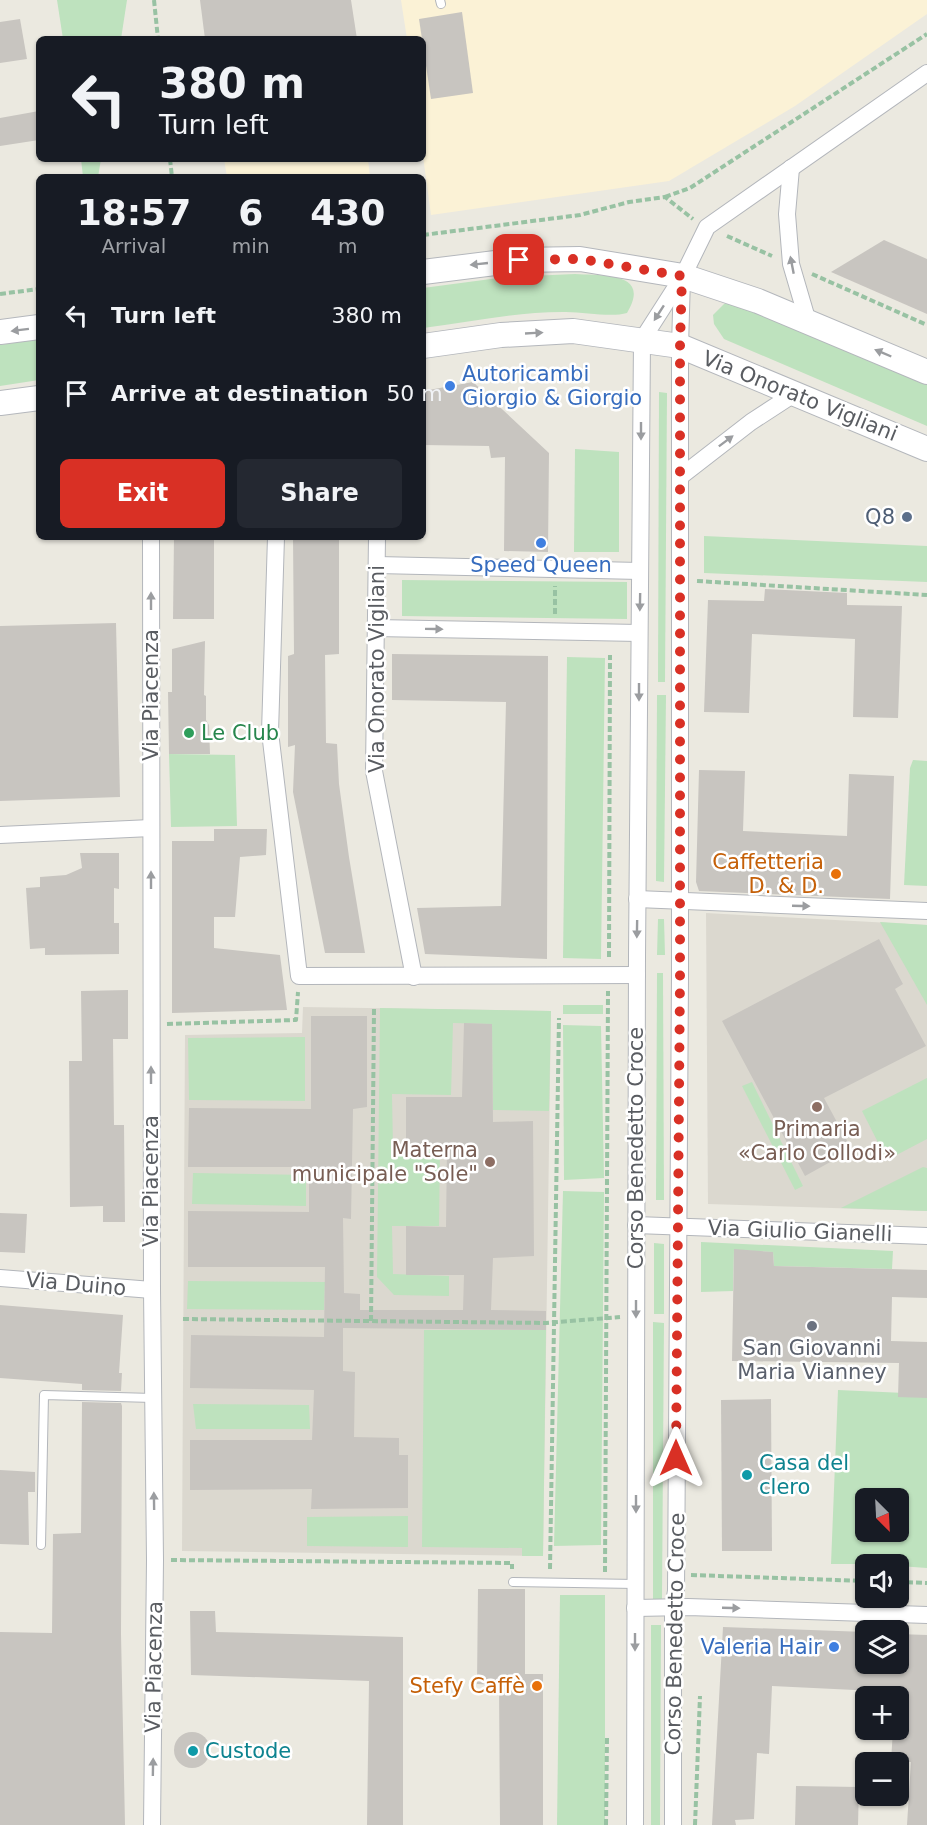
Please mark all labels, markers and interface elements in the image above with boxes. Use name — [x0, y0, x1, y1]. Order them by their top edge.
text: 380 m — [159, 59, 305, 108]
icon: left — [60, 60, 138, 138]
text: Turn left — [159, 109, 269, 140]
text: 18:57 — [77, 192, 191, 233]
text: 6 — [238, 192, 263, 233]
text: 430 — [310, 192, 385, 233]
text: Arrival — [101, 234, 166, 258]
text: min — [232, 234, 270, 258]
text: m — [338, 234, 358, 258]
pin — [493, 234, 544, 285]
icon: arrive — [502, 243, 535, 276]
one-way arrow — [787, 256, 796, 275]
one-way arrow — [469, 259, 488, 269]
icon: left — [60, 299, 93, 332]
text: Turn left — [111, 303, 216, 328]
text: 380 m — [332, 303, 402, 328]
one-way arrow — [654, 305, 665, 321]
one-way arrow — [10, 325, 29, 334]
one-way arrow — [524, 328, 543, 338]
street label: Via Onorato Vigliani — [699, 346, 901, 446]
one-way arrow — [873, 348, 891, 358]
place label: Autoricambi Giorgio & Giorgio — [462, 362, 642, 410]
icon: arrive — [60, 377, 93, 410]
marker: Autoricambi Giorgio & Giorgio — [443, 379, 457, 393]
text: Arrive at destination — [111, 381, 368, 406]
text: 50 m — [386, 381, 443, 406]
one-way arrow — [636, 422, 646, 441]
one-way arrow — [718, 435, 734, 447]
button: Exit — [60, 459, 225, 528]
button: Share — [237, 459, 402, 528]
place label: Q8 — [865, 505, 895, 529]
marker: Q8 — [900, 510, 914, 524]
marker: Speed Queen — [534, 536, 548, 550]
place label: Speed Queen — [470, 553, 612, 577]
street label: Via Onorato Vigliani — [365, 565, 389, 773]
one-way arrow — [146, 592, 156, 611]
one-way arrow — [635, 593, 644, 612]
one-way arrow — [424, 624, 443, 634]
street label: Via Piacenza — [139, 629, 163, 761]
one-way arrow — [634, 682, 644, 701]
place label: Le Club — [201, 721, 279, 745]
marker: Le Club — [182, 726, 196, 740]
place label: Caffetteria D. & D. — [712, 850, 824, 898]
marker: Caffetteria D. & D. — [829, 867, 843, 881]
one-way arrow — [146, 871, 156, 890]
one-way arrow — [791, 901, 810, 910]
one-way arrow — [632, 919, 642, 938]
street label: Corso Benedetto Croce — [624, 1027, 648, 1269]
one-way arrow — [146, 1066, 156, 1085]
marker: Primaria «Carlo Collodi» — [810, 1100, 824, 1114]
street label: Via Piacenza — [139, 1115, 163, 1247]
place label: Primaria «Carlo Collodi» — [738, 1117, 896, 1165]
place label: Materna municipale "Sole" — [292, 1138, 478, 1186]
marker: Materna municipale "Sole" — [483, 1155, 497, 1169]
street label: Via Giulio Gianelli — [707, 1216, 893, 1246]
street label: Via Duino — [25, 1268, 127, 1300]
one-way arrow — [631, 1299, 641, 1318]
marker: San Giovanni Maria Vianney — [805, 1319, 819, 1333]
place label: San Giovanni Maria Vianney — [737, 1336, 887, 1384]
position arrow — [644, 1426, 708, 1490]
place label: Casa del clero — [759, 1451, 849, 1499]
marker: Casa del clero — [740, 1468, 754, 1482]
north arrow — [855, 1488, 909, 1542]
map controls — [855, 1488, 909, 1806]
one-way arrow — [149, 1492, 159, 1511]
one-way arrow — [631, 1494, 641, 1513]
street label: Corso Benedetto Croce — [661, 1513, 689, 1755]
button: sound — [855, 1554, 909, 1608]
street label: Via Piacenza — [141, 1601, 167, 1733]
one-way arrow — [722, 1603, 741, 1613]
button: layers — [855, 1620, 909, 1674]
one-way arrow — [630, 1633, 640, 1652]
place label: Valeria Hair — [701, 1635, 822, 1659]
marker: Valeria Hair — [827, 1640, 841, 1654]
place label: Stefy Caffè — [409, 1674, 525, 1698]
marker: Stefy Caffè — [530, 1679, 544, 1693]
button: + — [855, 1686, 909, 1740]
place label: Custode — [205, 1739, 291, 1763]
marker: Custode — [186, 1744, 200, 1758]
button: − — [855, 1752, 909, 1806]
one-way arrow — [148, 1757, 157, 1776]

